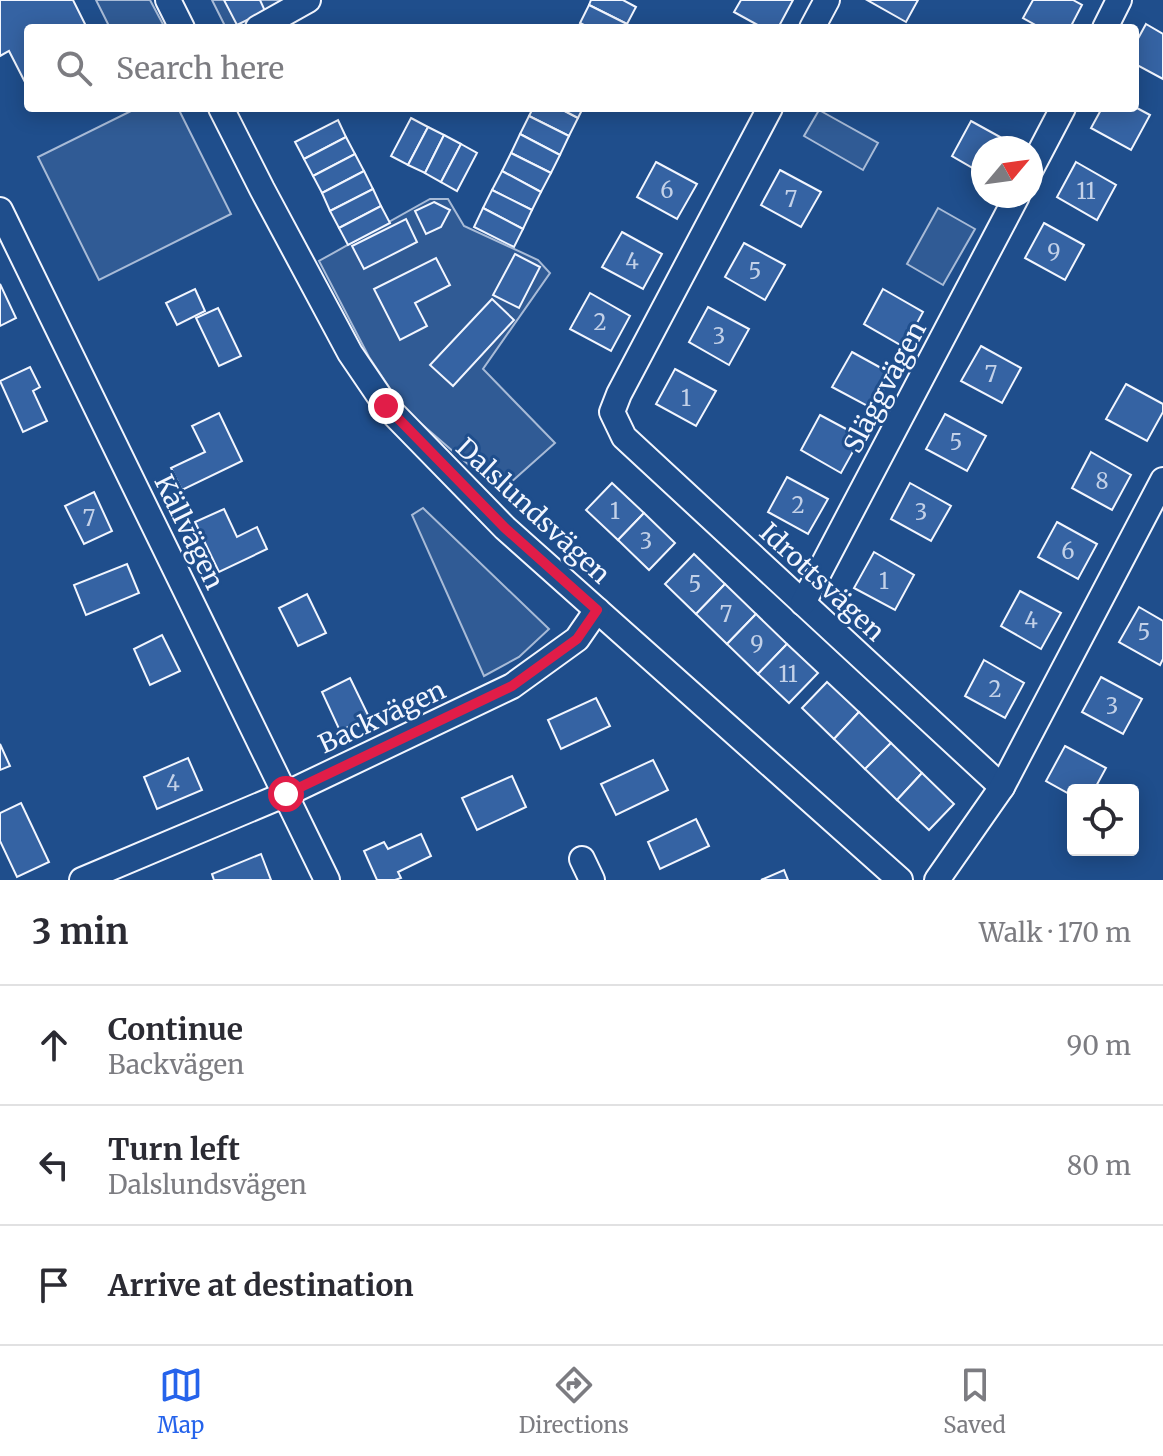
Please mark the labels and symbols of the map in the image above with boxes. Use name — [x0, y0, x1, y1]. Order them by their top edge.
north arrow — [971, 136, 1043, 208]
house number: 6 — [660, 176, 674, 204]
house number: 11 — [1076, 177, 1096, 205]
house number: 7 — [785, 185, 797, 213]
house number: 9 — [1047, 238, 1061, 266]
house number: 4 — [625, 247, 639, 275]
house number: 5 — [749, 257, 761, 285]
house number: 2 — [593, 308, 607, 336]
street label: Släggvägen — [836, 315, 933, 458]
house number: 3 — [713, 322, 725, 350]
house number: 7 — [985, 360, 997, 388]
house number: 1 — [681, 384, 691, 412]
route end — [368, 388, 404, 424]
house number: 5 — [950, 428, 962, 456]
street label: Dalslundsvägen — [449, 431, 617, 590]
house number: 8 — [1095, 467, 1109, 495]
street label: Källvägen — [148, 469, 231, 595]
house number: 2 — [791, 491, 805, 519]
house number: 1 — [610, 497, 620, 525]
house number: 3 — [915, 498, 927, 526]
house number: 7 — [83, 504, 95, 532]
street label: Idrottsvägen — [753, 515, 892, 648]
house number: 3 — [640, 527, 652, 555]
house number: 6 — [1061, 537, 1075, 565]
house number: 1 — [879, 567, 889, 595]
house number: 5 — [689, 570, 701, 598]
house number: 7 — [720, 600, 732, 628]
house number: 4 — [1024, 606, 1038, 634]
house number: 5 — [1138, 618, 1150, 646]
house number: 9 — [750, 630, 764, 658]
house number: 11 — [778, 660, 798, 688]
street label: Backvägen — [313, 673, 451, 760]
house number: 2 — [988, 675, 1002, 703]
house number: 3 — [1106, 692, 1118, 720]
house number: 4 — [166, 769, 180, 797]
route start — [268, 776, 304, 812]

